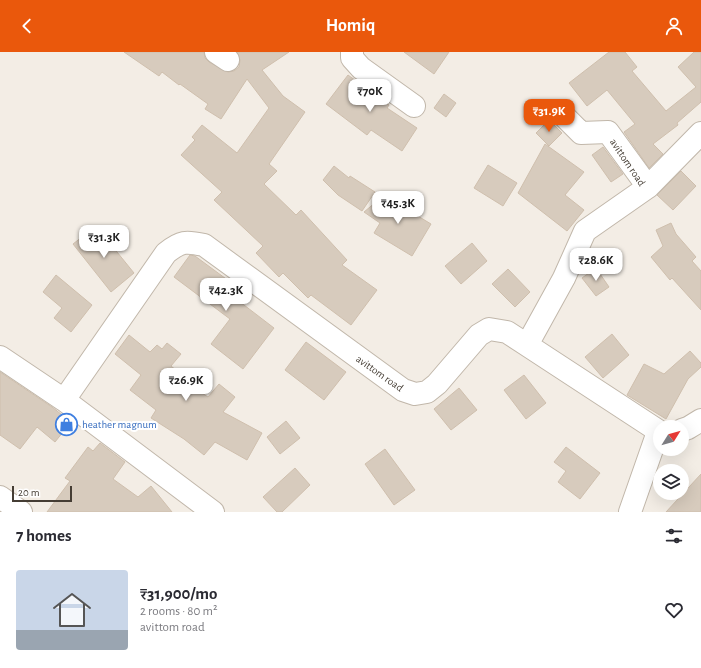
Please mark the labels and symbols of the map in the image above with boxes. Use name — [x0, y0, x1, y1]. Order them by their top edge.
pin: ₹70K — [346, 79, 394, 113]
pin: ₹31.9K — [516, 99, 582, 133]
street label: avittom road — [608, 137, 648, 188]
pin: ₹45.3K — [365, 191, 431, 225]
pin: ₹31.3K — [71, 225, 137, 259]
pin: ₹28.6K — [563, 248, 629, 282]
pin: ₹42.3K — [193, 278, 259, 312]
street label: avittom road — [354, 353, 406, 394]
pin: ₹26.9K — [153, 368, 219, 402]
shop icon: heather magnum — [53, 411, 79, 437]
place label: heather magnum — [82, 419, 157, 430]
north arrow — [653, 420, 689, 456]
scale bar — [12, 484, 72, 503]

